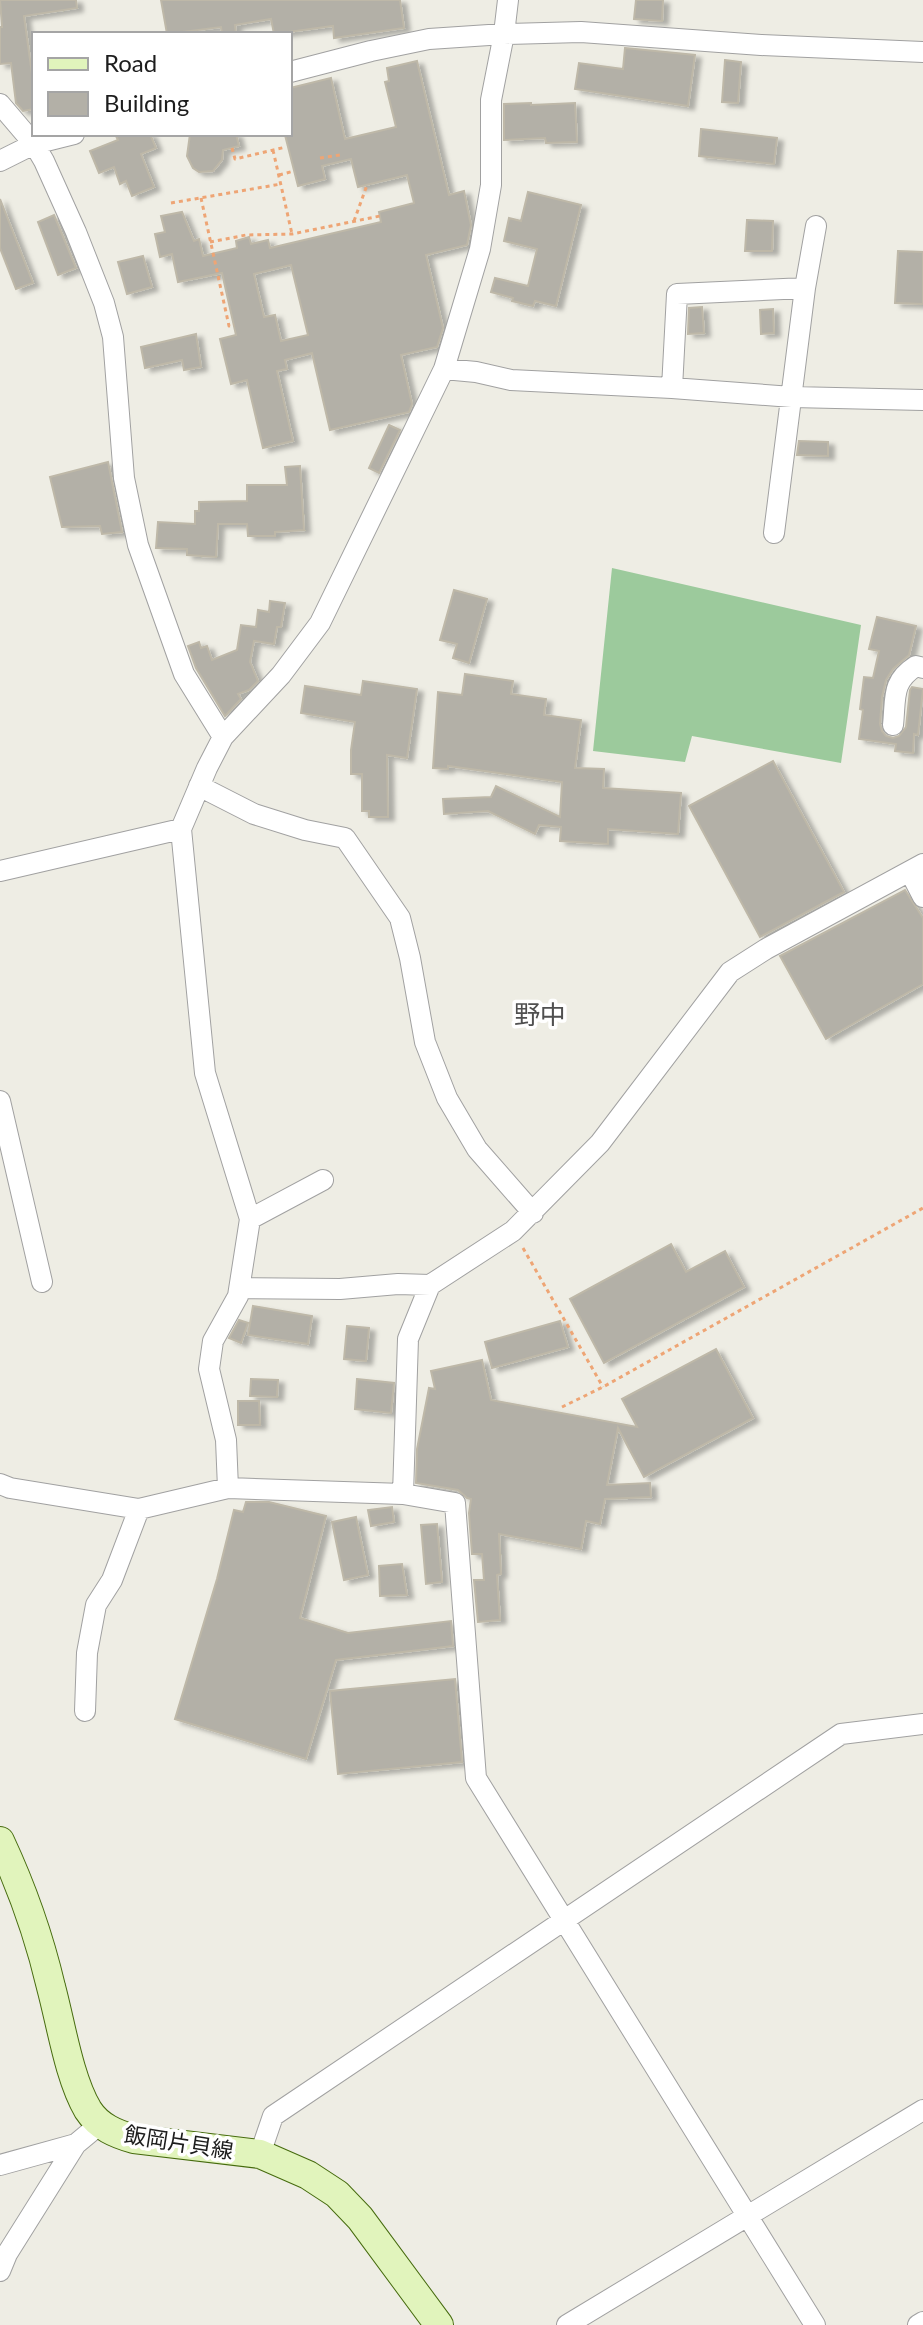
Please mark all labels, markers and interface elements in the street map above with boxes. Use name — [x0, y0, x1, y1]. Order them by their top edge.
legend — [32, 32, 292, 136]
text: Road — [104, 48, 157, 77]
text: Building — [104, 88, 189, 117]
district label: 野中 — [514, 998, 566, 1030]
street label: 飯岡片貝線 — [123, 2120, 235, 2164]

